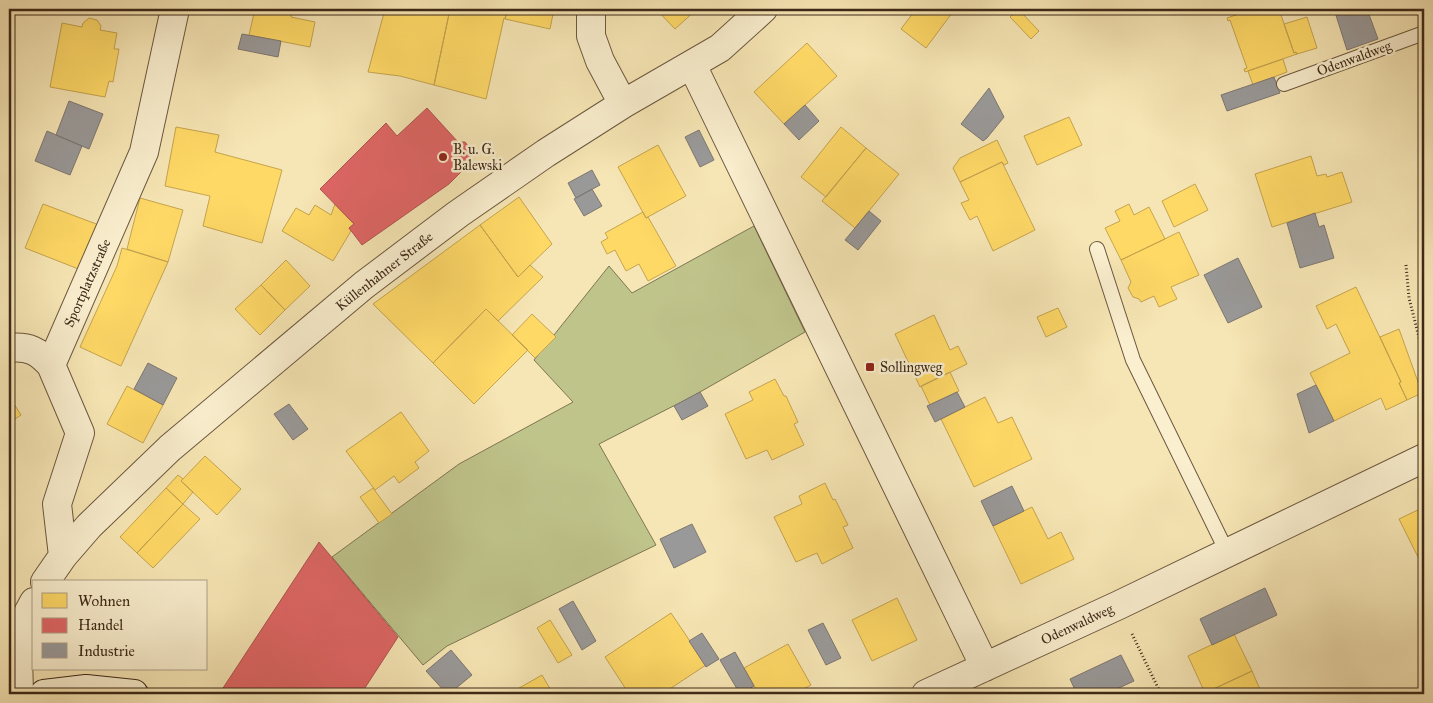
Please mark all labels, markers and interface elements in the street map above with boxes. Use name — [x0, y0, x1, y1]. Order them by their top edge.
street label: Odenwaldweg — [1315, 37, 1394, 80]
place label: B. u. G. Balewski — [453, 141, 502, 174]
marker: B. u. G. Balewski — [437, 151, 449, 163]
street label: Küllenhahner Straße — [332, 228, 436, 315]
street label: Sportplatzstraße — [60, 236, 115, 330]
place label: Sollingweg — [880, 359, 943, 376]
marker: Sollingweg — [864, 361, 876, 373]
legend — [32, 580, 208, 670]
text: Wohnen — [78, 592, 130, 610]
street label: Odenwaldweg — [1038, 600, 1117, 649]
text: Handel — [78, 616, 124, 634]
text: Industrie — [78, 642, 135, 660]

